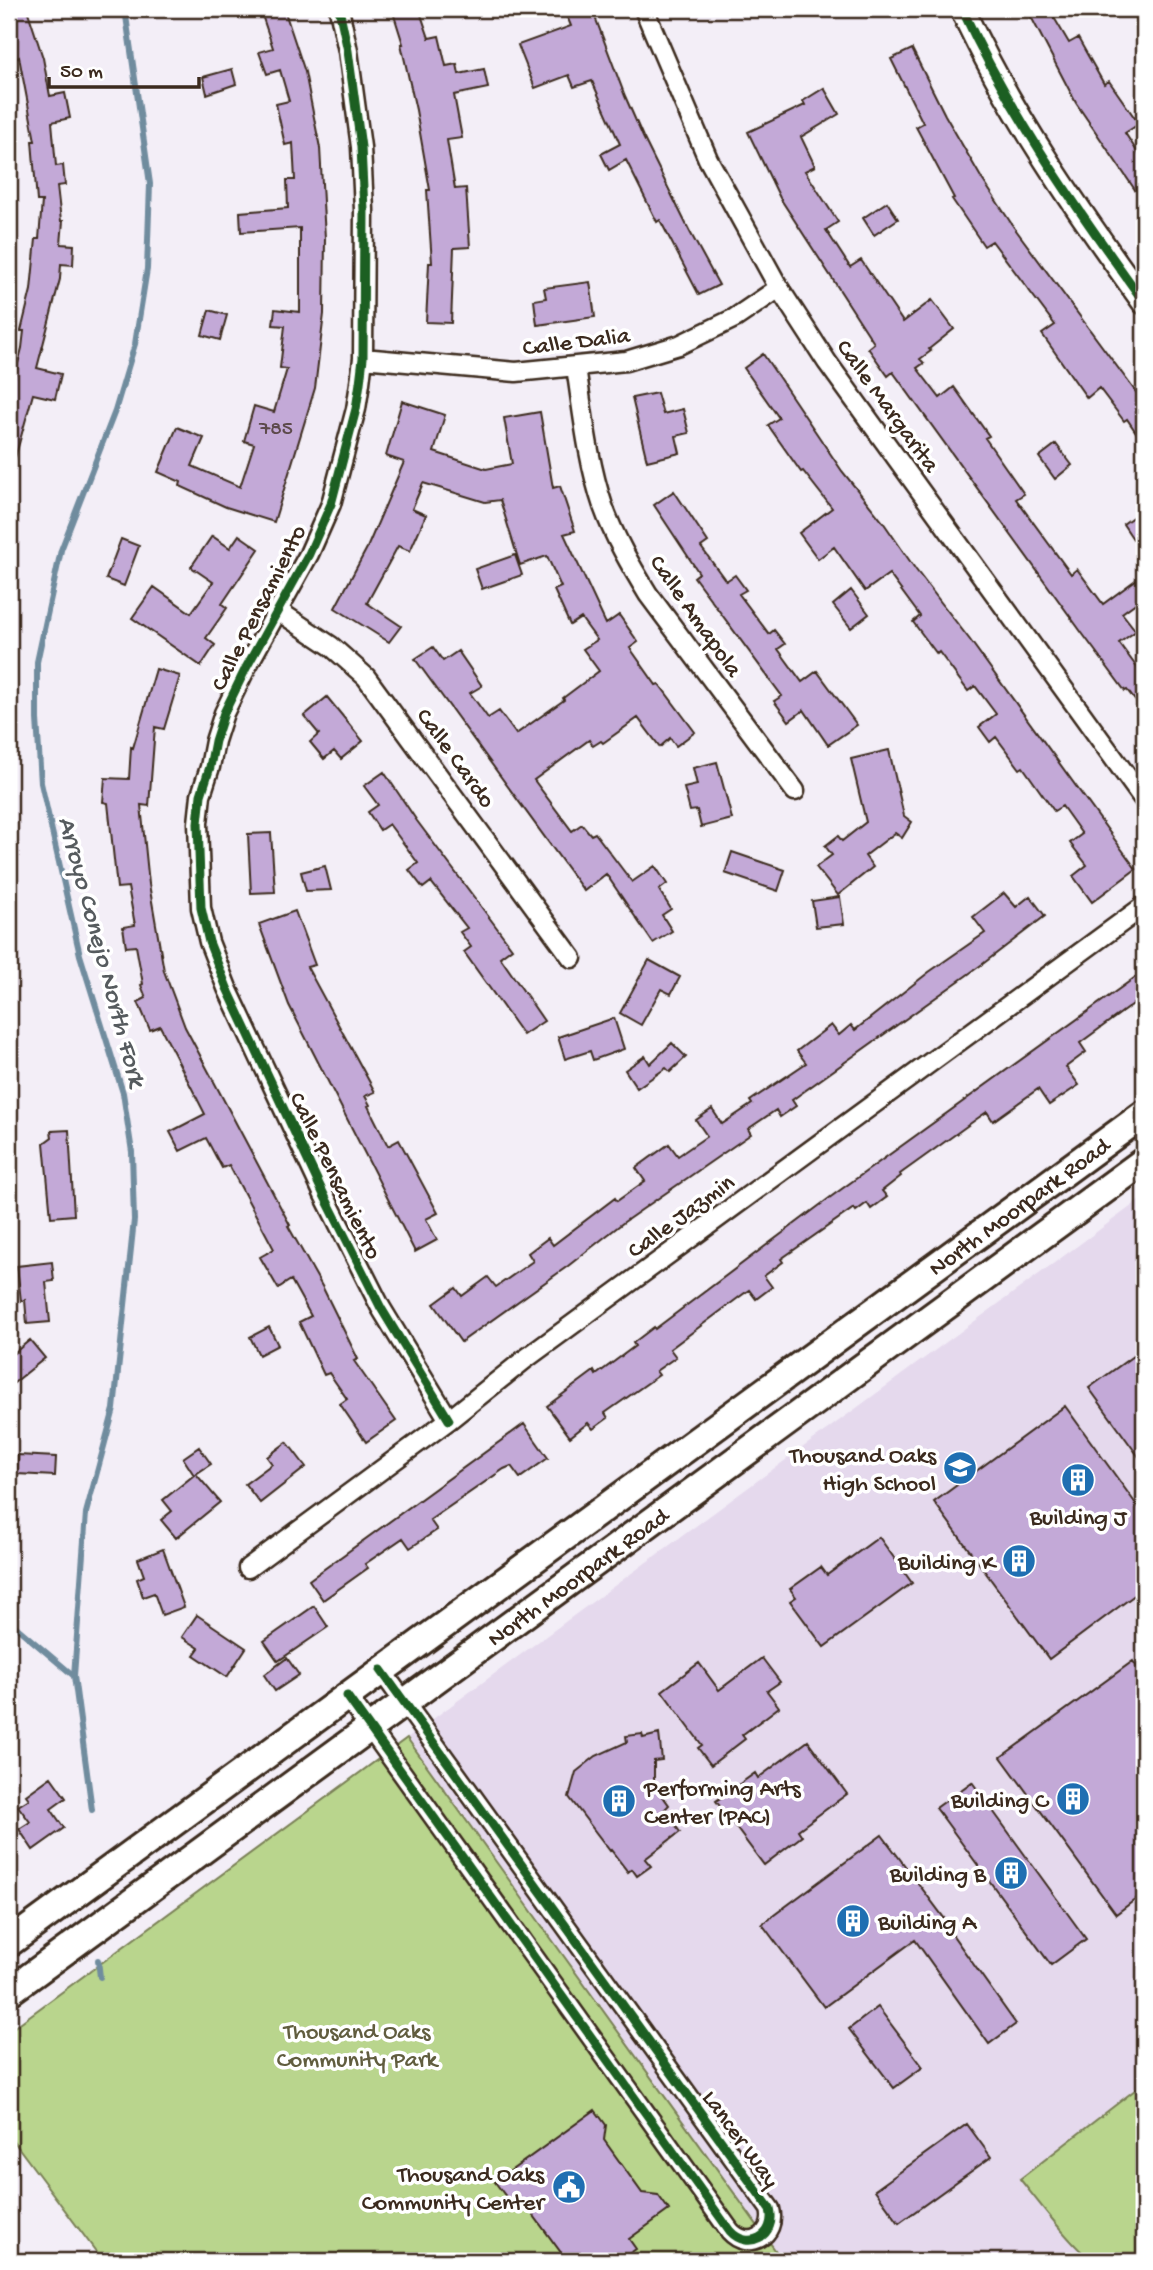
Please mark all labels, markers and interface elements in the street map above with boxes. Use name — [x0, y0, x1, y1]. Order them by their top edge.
scale bar — [49, 46, 200, 90]
text: 50 m — [60, 61, 103, 86]
street label: Calle Dalia — [521, 322, 632, 364]
street label: Calle Margarita — [828, 335, 945, 480]
house number: 785 — [258, 418, 293, 443]
street label: Calle Pensamiento — [206, 521, 314, 696]
street label: Calle Amapola — [641, 550, 747, 684]
street label: Calle Cardo — [408, 703, 500, 815]
water label: Arroyo Conejo North Fork — [49, 814, 151, 1093]
street label: Calle Pensamiento — [281, 1088, 387, 1265]
street label: North Moorpark Road — [924, 1132, 1118, 1284]
street label: Calle Jazmin — [623, 1169, 742, 1266]
place label: Thousand Oaks High School — [788, 1443, 937, 1500]
school or university icon: Thousand Oaks High School — [941, 1449, 979, 1487]
building icon: Building J — [1059, 1461, 1097, 1499]
street label: North Moorpark Road — [483, 1502, 677, 1655]
place label: Building J — [1029, 1505, 1128, 1534]
building icon: Building K — [1000, 1542, 1038, 1580]
place label: Building K — [897, 1550, 998, 1579]
place label: Performing Arts Center (PAC) — [643, 1776, 802, 1833]
building icon: Building C — [1054, 1780, 1092, 1818]
building icon: Performing Arts Center (PAC) — [600, 1782, 638, 1820]
place label: Building C — [950, 1788, 1050, 1817]
building icon: Building B — [992, 1854, 1030, 1892]
place label: Building B — [889, 1862, 987, 1891]
building icon: Building A — [834, 1902, 872, 1940]
place label: Building A — [877, 1910, 978, 1939]
park label: Thousand Oaks Community Park — [277, 2019, 440, 2076]
street label: Lancer Way — [694, 2086, 784, 2195]
place label: Thousand Oaks Community Center — [362, 2162, 546, 2219]
public building icon: Thousand Oaks Community Center — [550, 2168, 588, 2206]

